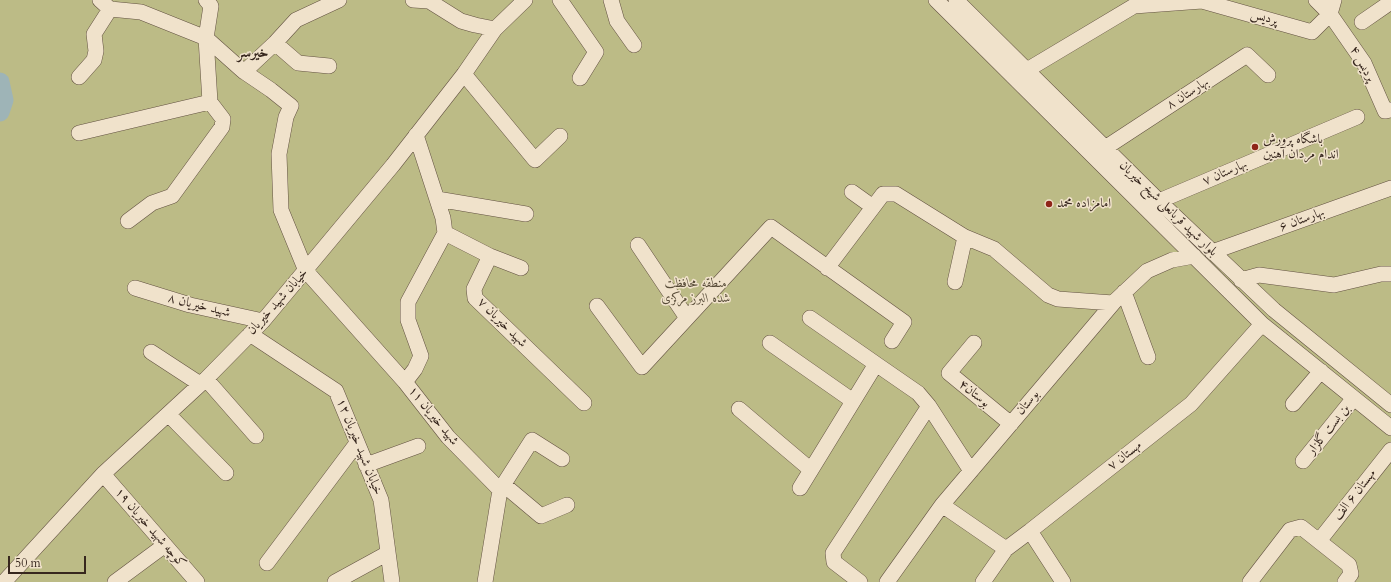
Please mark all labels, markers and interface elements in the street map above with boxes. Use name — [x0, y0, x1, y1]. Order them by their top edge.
street label: پردیس — [1249, 7, 1279, 29]
street label: پردیس ۴ — [1346, 43, 1378, 85]
district label: خیرسر — [238, 45, 268, 63]
street label: بهارستان ۸ — [1164, 75, 1212, 113]
place label: باشگاه پرورش اندام مردان آهنین — [1263, 132, 1338, 163]
marker: باشگاه پرورش اندام مردان آهنین — [1250, 142, 1260, 152]
street label: بهارستان ۷ — [1200, 157, 1250, 189]
street label: بلوار شهید قربانعلی شیخ خیریان — [1116, 158, 1220, 260]
place label: امامزاده محمد — [1057, 196, 1111, 212]
marker: امامزاده محمد — [1044, 199, 1054, 209]
street label: بهارستان ۶ — [1277, 205, 1327, 235]
street label: خیابان شهید خیریان — [244, 266, 312, 338]
park label: منطقه محافظت شده البرز مرکزی — [661, 276, 731, 307]
street label: شهید خیریان ۸ — [166, 291, 232, 321]
street label: شهید خیریان ۷ — [474, 295, 530, 351]
street label: بوستان۴ — [955, 377, 993, 411]
street label: شهید خیریان ۱۱ — [404, 383, 462, 449]
street label: بوستان — [1013, 387, 1043, 419]
street label: خیابان شهید خیریان ۱۲ — [333, 397, 385, 497]
street label: بن بست گلزار — [1304, 402, 1354, 458]
street label: مهستان ۷ — [1105, 438, 1145, 474]
street label: مهستان ۶ الف — [1330, 466, 1380, 524]
street label: کوچه شهید خیریان ۱۹ — [111, 485, 189, 571]
scale bar — [10, 548, 88, 574]
text: 50 m — [15, 555, 41, 571]

